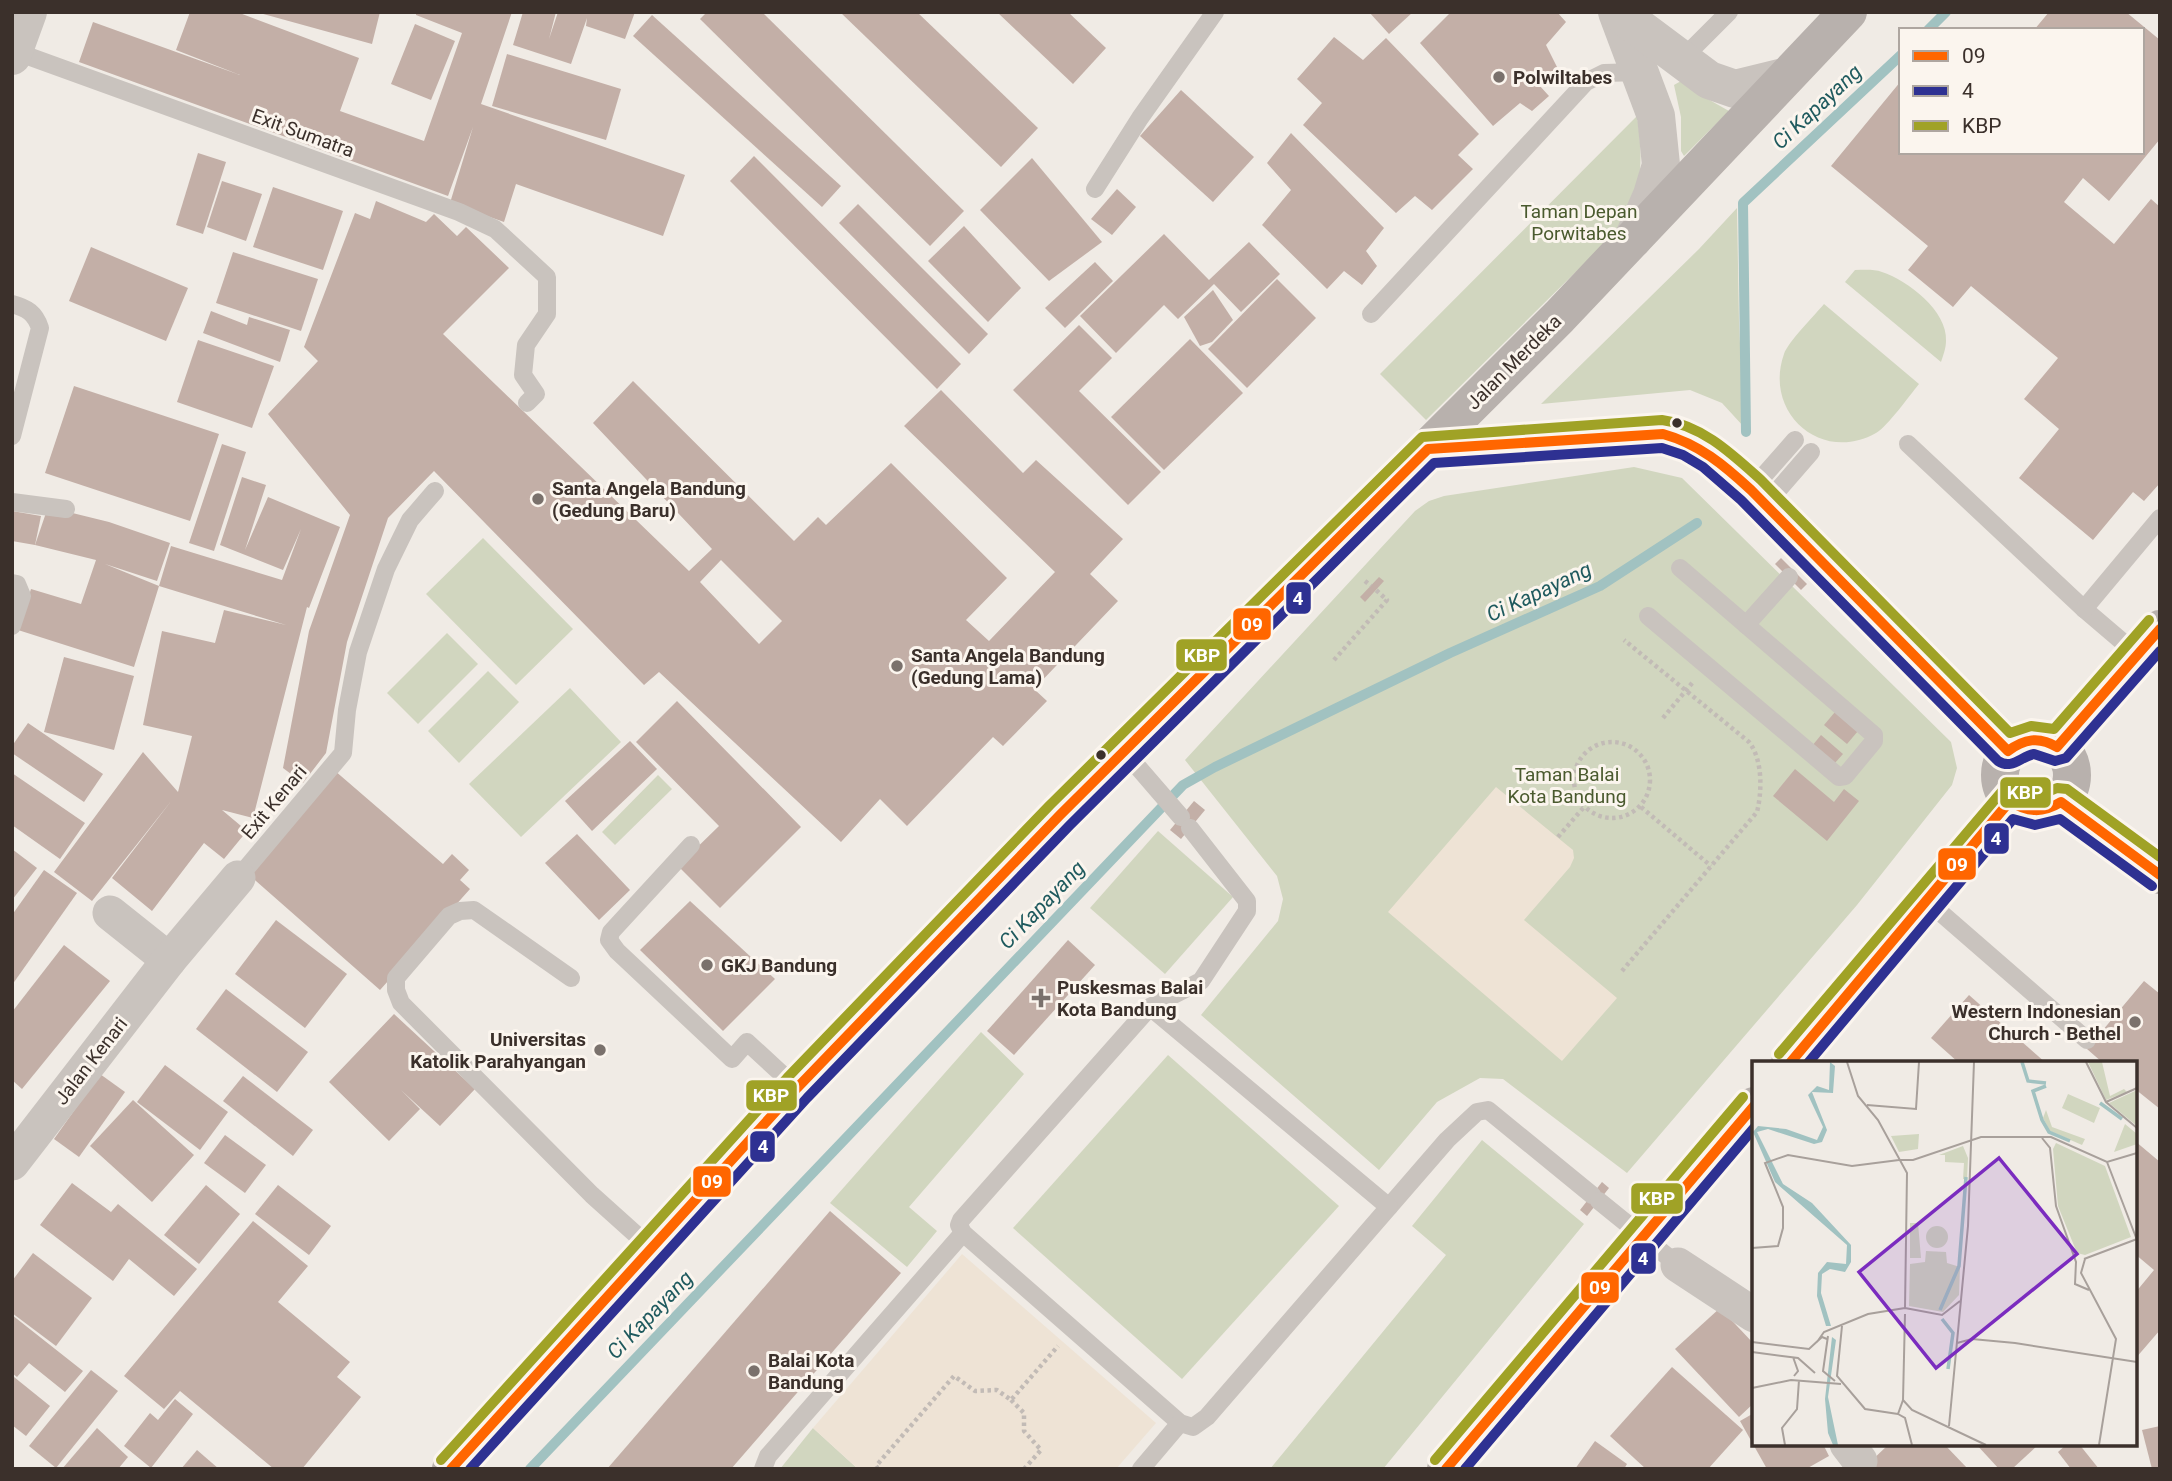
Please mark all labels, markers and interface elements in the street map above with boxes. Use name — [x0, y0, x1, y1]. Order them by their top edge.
legend — [1899, 28, 2144, 154]
text: 09 — [1962, 44, 1986, 68]
water label: Ci Kapayang — [1768, 60, 1866, 154]
place label: Polwiltabes — [1513, 66, 1612, 89]
marker: Polwiltabes — [1491, 69, 1507, 85]
text: 4 — [1962, 79, 1974, 103]
street label: Exit Sumatra — [249, 104, 357, 162]
text: KBP — [1962, 114, 2002, 138]
park label: Taman Depan Porwitabes — [1521, 200, 1637, 245]
street label: Jalan Merdeka — [1462, 310, 1566, 414]
unlabelled marker — [1670, 416, 1684, 430]
place label: Santa Angela Bandung (Gedung Baru) — [552, 477, 746, 522]
marker: Santa Angela Bandung (Gedung Baru) — [530, 491, 546, 507]
water label: Ci Kapayang — [1483, 557, 1595, 627]
line badge: 4 — [1285, 581, 1312, 615]
text: 4 — [1293, 587, 1304, 610]
line badge: 09 — [1232, 607, 1272, 641]
text: 09 — [1241, 613, 1263, 636]
line badge: KBP — [1175, 638, 1228, 672]
place label: Santa Angela Bandung (Gedung Lama) — [911, 644, 1105, 689]
text: KBP — [1184, 644, 1220, 667]
marker: Santa Angela Bandung (Gedung Lama) — [889, 658, 905, 674]
unlabelled marker — [1094, 748, 1108, 762]
street label: Exit Kenari — [236, 760, 312, 844]
park label: Taman Balai Kota Bandung — [1508, 763, 1626, 808]
line badge: KBP — [1999, 776, 2052, 809]
text: KBP — [2007, 781, 2043, 804]
line badge: 4 — [1983, 822, 2010, 855]
text: 4 — [1991, 827, 2002, 850]
line badge: 09 — [1937, 847, 1977, 881]
text: 09 — [1946, 853, 1968, 876]
water label: Ci Kapayang — [994, 856, 1090, 954]
place label: GKJ Bandung — [721, 954, 837, 977]
marker: GKJ Bandung — [699, 957, 715, 973]
place label: Puskesmas Balai Kota Bandung — [1057, 976, 1203, 1021]
marker: Puskesmas Balai Kota Bandung — [1031, 988, 1051, 1008]
place label: Western Indonesian Church - Bethel — [1951, 1000, 2121, 1045]
street label: Jalan Kenari — [50, 1013, 132, 1109]
marker: Western Indonesian Church - Bethel — [2127, 1014, 2143, 1030]
place label: Universitas Katolik Parahyangan — [410, 1028, 586, 1073]
marker: Universitas Katolik Parahyangan — [592, 1042, 608, 1058]
inset map — [1752, 1061, 2137, 1446]
line badge: KBP — [745, 1079, 798, 1112]
text: KBP — [753, 1084, 789, 1107]
line badge: 4 — [749, 1130, 776, 1163]
text: 4 — [758, 1135, 769, 1158]
line badge: 09 — [692, 1165, 732, 1198]
text: 09 — [701, 1170, 723, 1193]
line badge: KBP — [1630, 1182, 1684, 1215]
text: KBP — [1639, 1187, 1675, 1210]
line badge: 4 — [1630, 1242, 1657, 1275]
text: 4 — [1638, 1247, 1649, 1270]
water label: Ci Kapayang — [602, 1266, 698, 1364]
line badge: 09 — [1580, 1271, 1620, 1304]
text: 09 — [1589, 1276, 1611, 1299]
place label: Balai Kota Bandung — [768, 1349, 854, 1394]
marker: Balai Kota Bandung — [746, 1363, 762, 1379]

